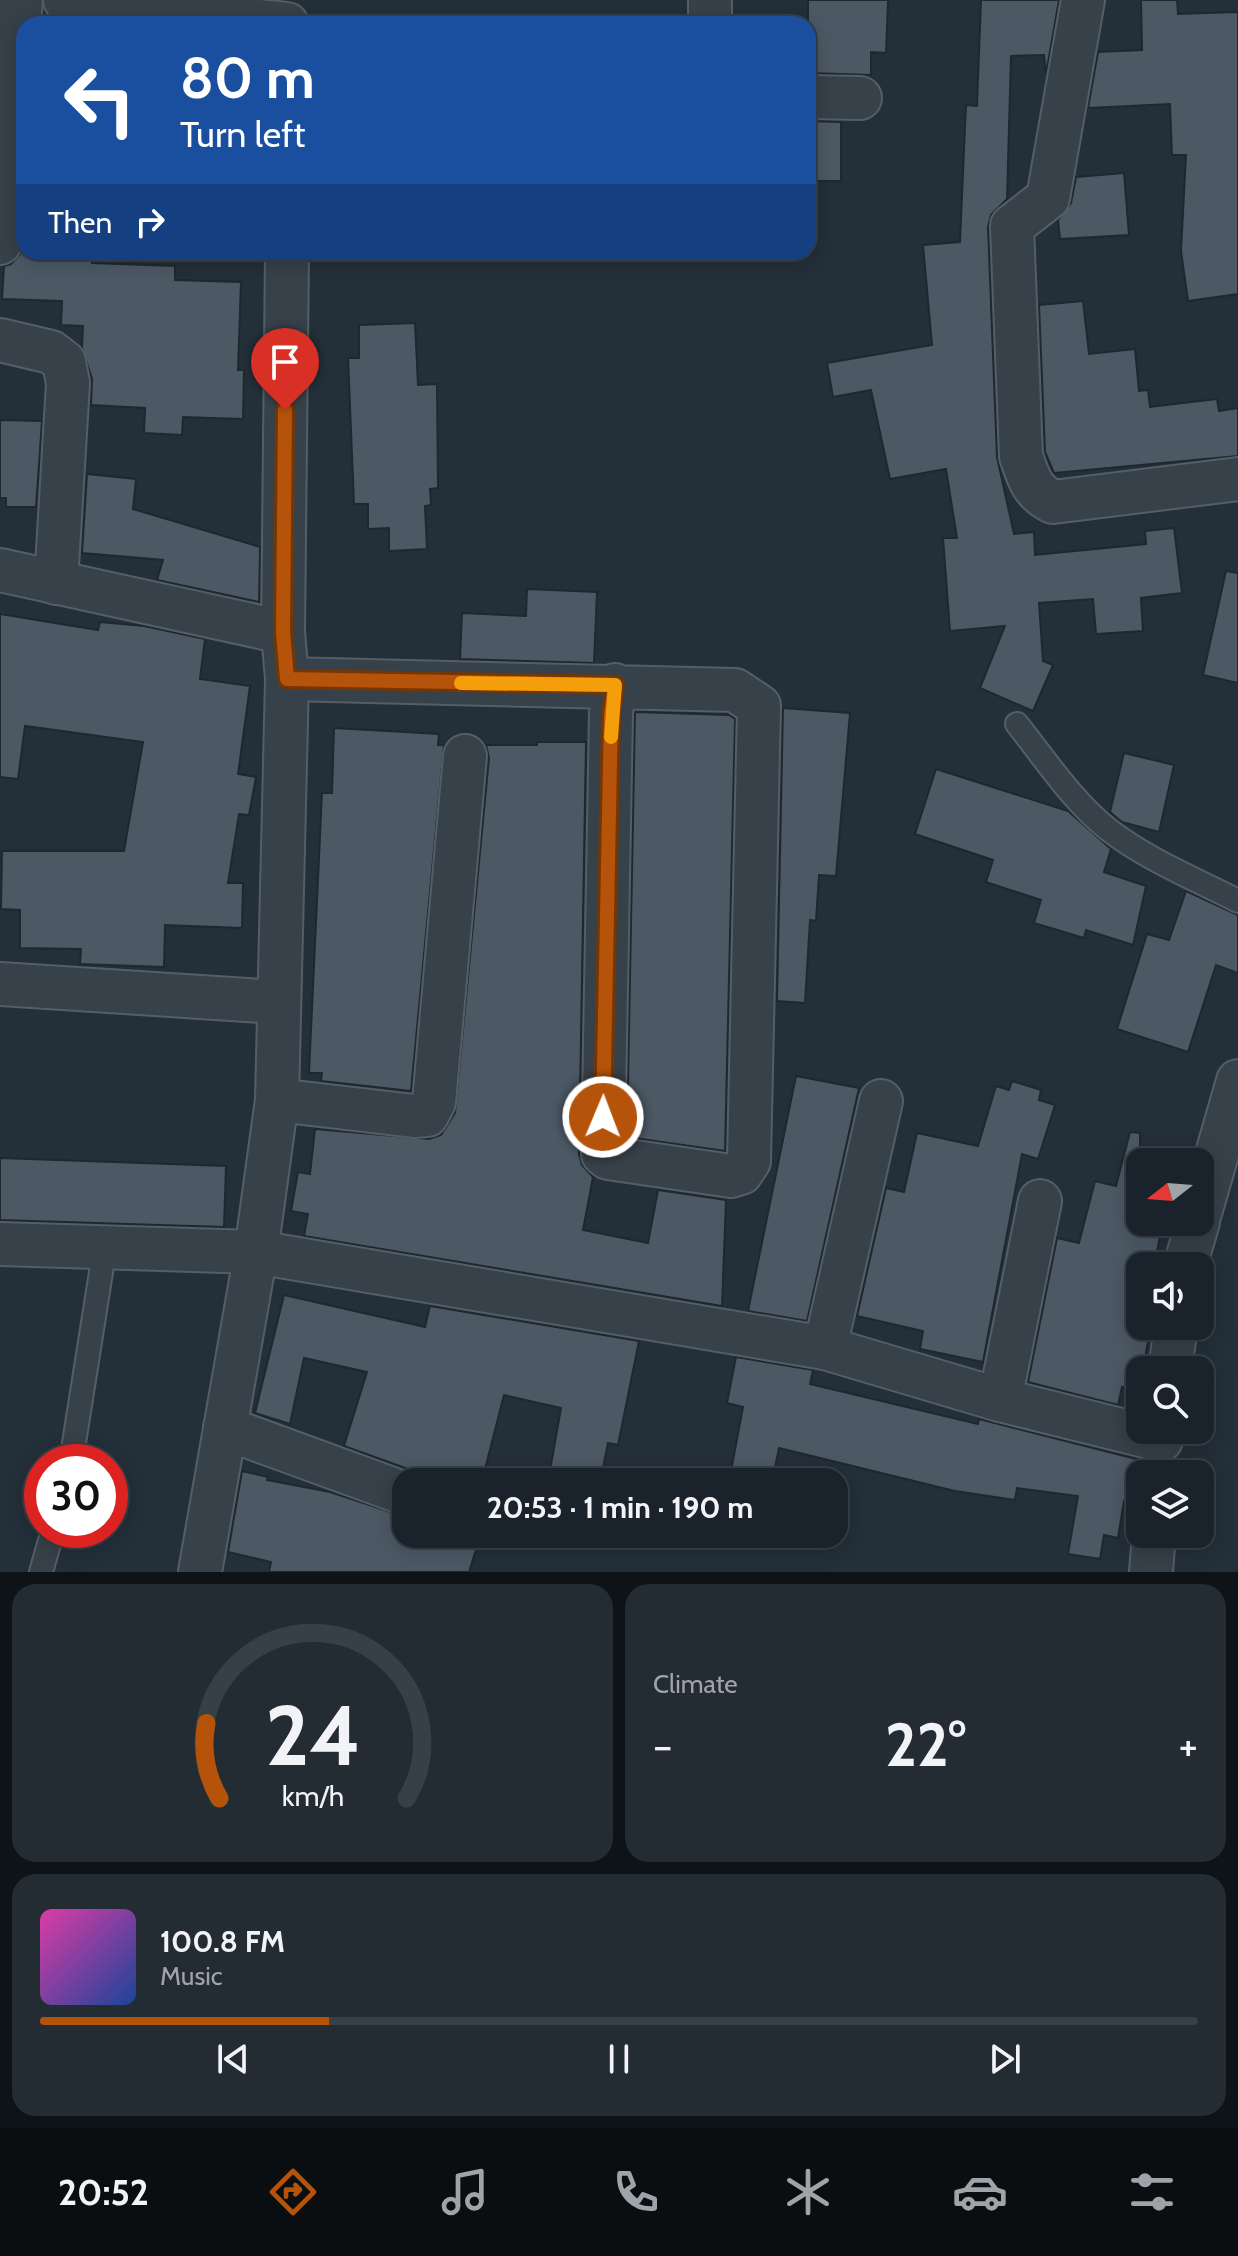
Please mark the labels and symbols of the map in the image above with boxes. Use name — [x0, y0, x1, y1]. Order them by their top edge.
pin — [251, 328, 319, 410]
position arrow — [561, 1075, 645, 1159]
north arrow — [1126, 1148, 1214, 1236]
speed limit sign: 30 — [24, 1444, 128, 1548]

